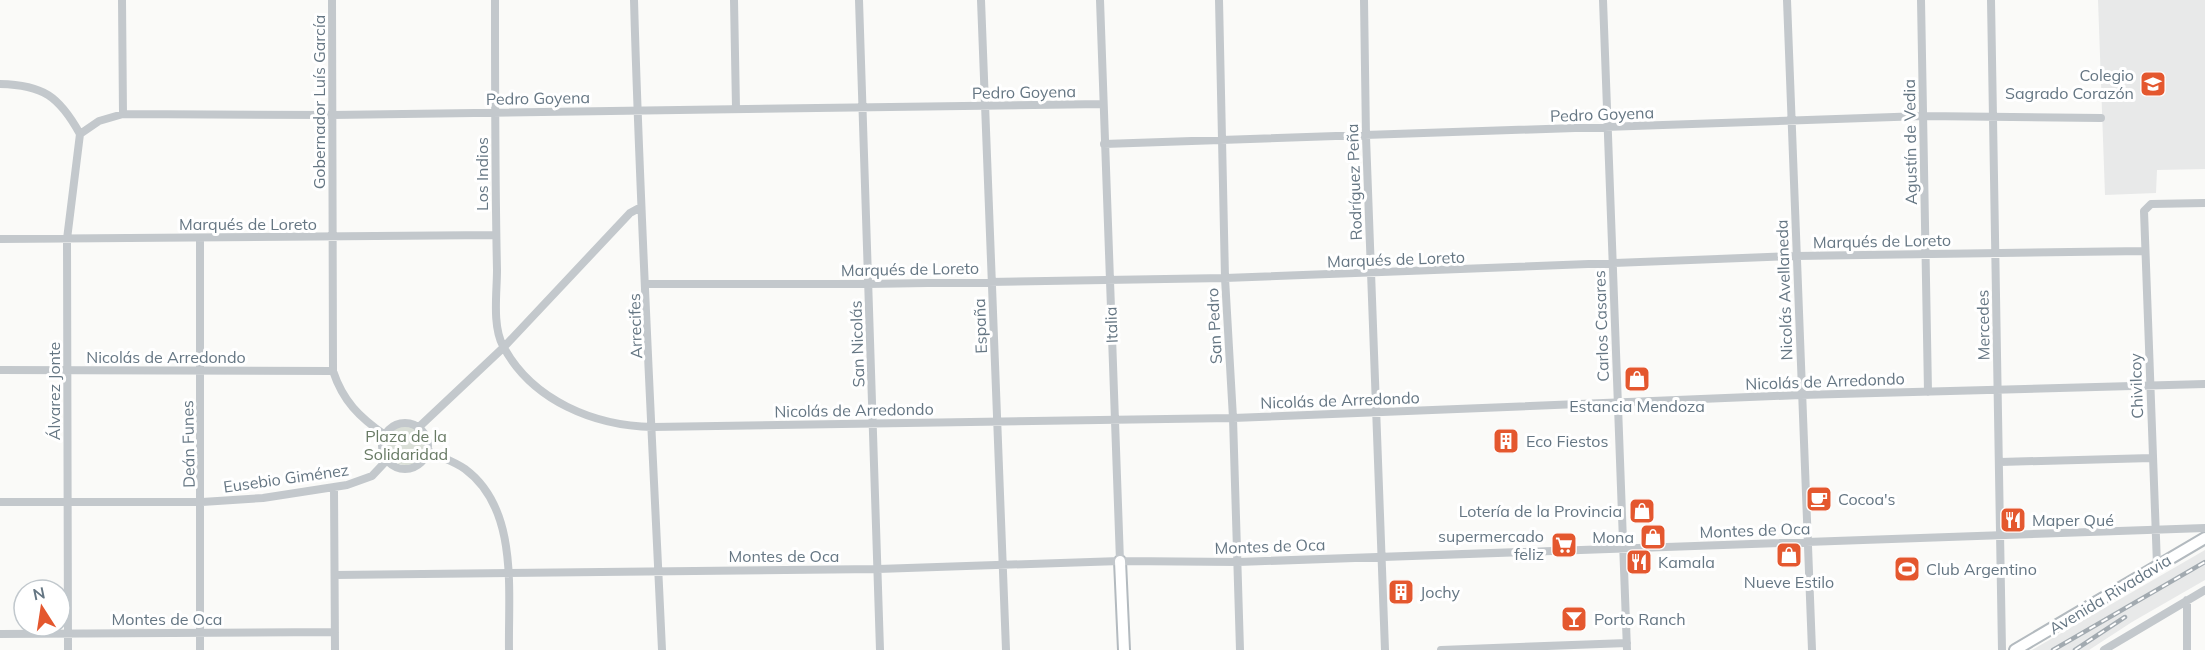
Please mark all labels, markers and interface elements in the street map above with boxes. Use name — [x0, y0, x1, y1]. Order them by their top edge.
street label: Gobernador Luís García — [309, 15, 329, 189]
place label: Colegio Sagrado Corazón — [2005, 65, 2134, 103]
school or university icon: Colegio Sagrado Corazón — [2138, 69, 2168, 99]
street label: Agustín de Vedia — [1899, 79, 1921, 205]
street label: Pedro Goyena — [972, 81, 1076, 103]
street label: Pedro Goyena — [486, 87, 590, 109]
street label: Pedro Goyena — [1550, 102, 1654, 126]
street label: Rodríguez Peña — [1342, 123, 1366, 241]
street label: Los Indios — [472, 137, 492, 211]
street label: Marqués de Loreto — [179, 214, 317, 234]
street label: Nicolás Avellaneda — [1772, 219, 1796, 361]
street label: Marqués de Loreto — [1813, 230, 1951, 252]
street label: Marqués de Loreto — [1327, 247, 1465, 271]
street label: Marqués de Loreto — [841, 258, 979, 280]
street label: Carlos Casares — [1589, 270, 1613, 382]
street label: San Pedro — [1202, 287, 1226, 365]
street label: Mercedes — [1972, 289, 1994, 361]
street label: Arrecifes — [624, 293, 646, 359]
street label: España — [969, 298, 991, 354]
street label: San Nicolás — [845, 300, 869, 388]
street label: Italia — [1100, 306, 1122, 344]
street label: Álvarez Jonte — [44, 342, 64, 440]
street label: Nicolás de Arredondo — [86, 347, 246, 367]
street label: Chivilcoy — [2125, 352, 2147, 419]
shop icon: Estancia Mendoza — [1622, 364, 1652, 394]
street label: Nicolás de Arredondo — [1745, 368, 1905, 394]
street label: Nicolás de Arredondo — [1260, 387, 1420, 413]
place label: Estancia Mendoza — [1569, 396, 1705, 416]
street label: Nicolás de Arredondo — [774, 399, 934, 421]
street label: Deán Funes — [177, 400, 199, 488]
park label: Plaza de la Solidaridad — [364, 426, 448, 464]
building icon: Eco Fiestos — [1491, 426, 1521, 456]
place label: Eco Fiestos — [1526, 431, 1608, 451]
street label: Eusebio Giménez — [222, 459, 350, 497]
cafe icon: Cocoa's — [1804, 484, 1834, 514]
place label: Cocoa's — [1838, 489, 1896, 509]
shop icon: Lotería de la Provincia — [1627, 496, 1657, 526]
place label: Lotería de la Provincia — [1459, 501, 1622, 521]
restaurant icon: Maper Qué — [1998, 505, 2028, 535]
place label: Maper Qué — [2032, 510, 2114, 530]
street label: Montes de Oca — [1699, 518, 1811, 542]
shop icon: Mona — [1638, 522, 1668, 552]
place label: supermercado feliz — [1438, 526, 1544, 564]
place label: Mona — [1592, 527, 1634, 547]
supermarket icon: supermercado feliz — [1549, 530, 1579, 560]
street label: Montes de Oca — [1214, 534, 1326, 558]
shop icon: Nueve Estilo — [1774, 540, 1804, 570]
street label: Montes de Oca — [729, 546, 839, 566]
restaurant icon: Kamala — [1624, 547, 1654, 577]
street label: Avenida Rivadavia — [2045, 550, 2175, 638]
place label: Kamala — [1658, 552, 1715, 572]
sports icon: Club Argentino — [1892, 554, 1922, 584]
place label: Club Argentino — [1926, 559, 2037, 579]
place label: Nueve Estilo — [1744, 572, 1834, 592]
building icon: Jochy — [1386, 577, 1416, 607]
north arrow — [12, 578, 72, 638]
text: N — [31, 582, 47, 604]
place label: Jochy — [1420, 582, 1461, 602]
bar icon: Porto Ranch — [1559, 604, 1589, 634]
street label: Montes de Oca — [112, 609, 222, 629]
place label: Porto Ranch — [1594, 609, 1686, 629]

